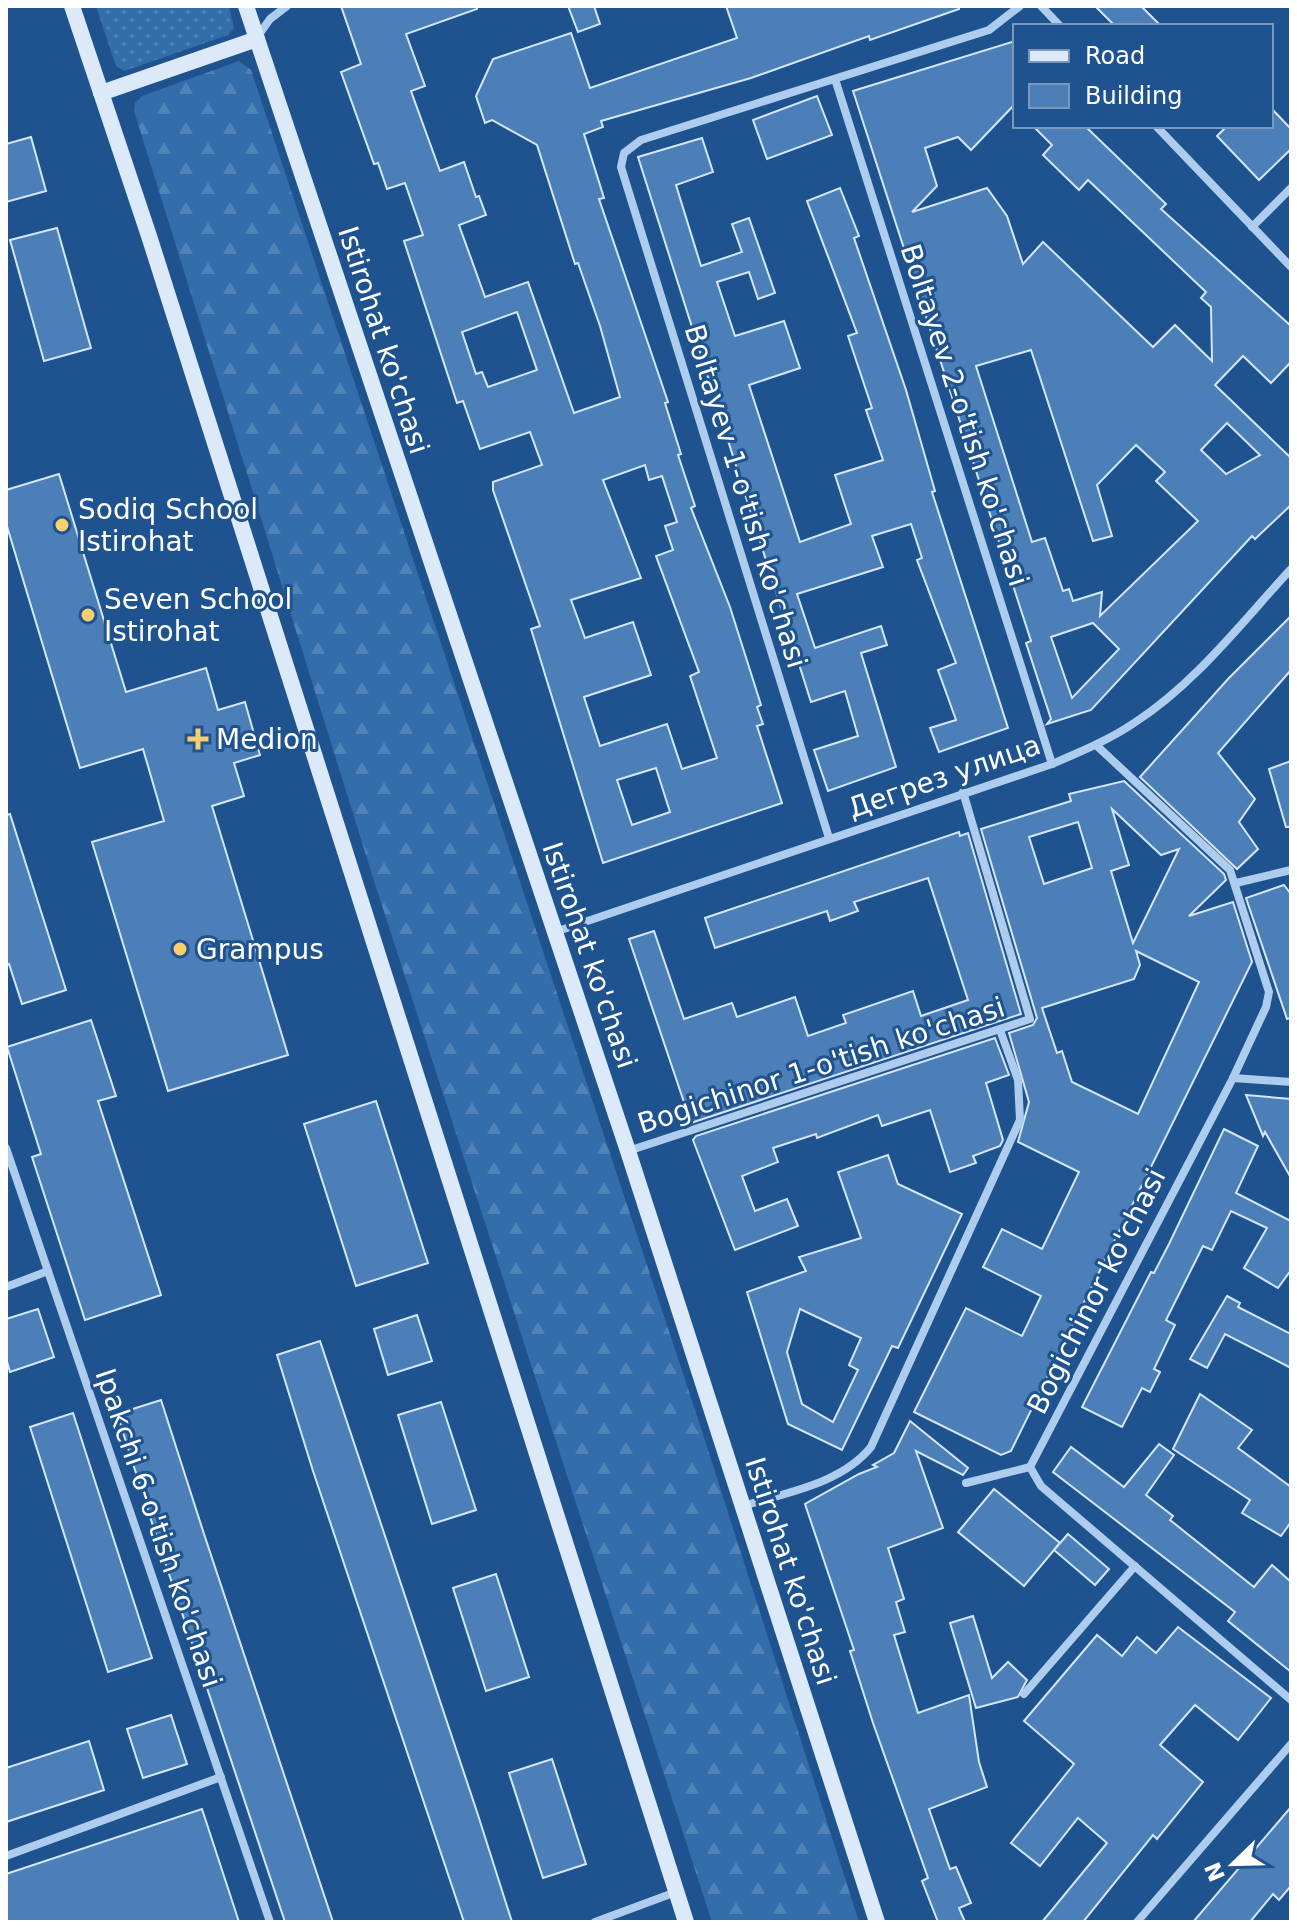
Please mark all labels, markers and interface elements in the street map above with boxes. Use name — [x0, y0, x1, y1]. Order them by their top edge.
legend — [1013, 24, 1273, 128]
text: Road — [1085, 42, 1145, 70]
text: Building — [1085, 82, 1182, 110]
street label: Istirohat ko'chasi — [331, 222, 436, 458]
street label: Boltayev 2-o'tish ko'chasi — [894, 240, 1035, 590]
street label: Boltayev 1-o'tish ko'chasi — [677, 320, 814, 672]
place label: Sodiq School Istirohat — [78, 493, 258, 558]
marker: Sodiq School Istirohat — [53, 516, 71, 534]
place label: Seven School Istirohat — [104, 583, 292, 648]
marker: Seven School Istirohat — [79, 606, 97, 624]
place label: Medion — [216, 723, 318, 756]
marker: Medion — [187, 728, 209, 750]
street label: Дегрез улица — [844, 728, 1045, 825]
street label: Istirohat ko'chasi — [535, 838, 644, 1073]
place label: Grampus — [196, 933, 324, 966]
marker: Grampus — [171, 940, 189, 958]
street label: Bogichinor 1-o'tish ko'chasi — [633, 990, 1009, 1141]
street label: Bogichinor ko'chasi — [1020, 1163, 1173, 1419]
street label: Ipakchi 6-o'tish ko'chasi — [88, 1364, 229, 1692]
street label: Istirohat ko'chasi — [738, 1453, 843, 1689]
north arrow — [1193, 1824, 1273, 1904]
text: N — [1200, 1858, 1230, 1885]

